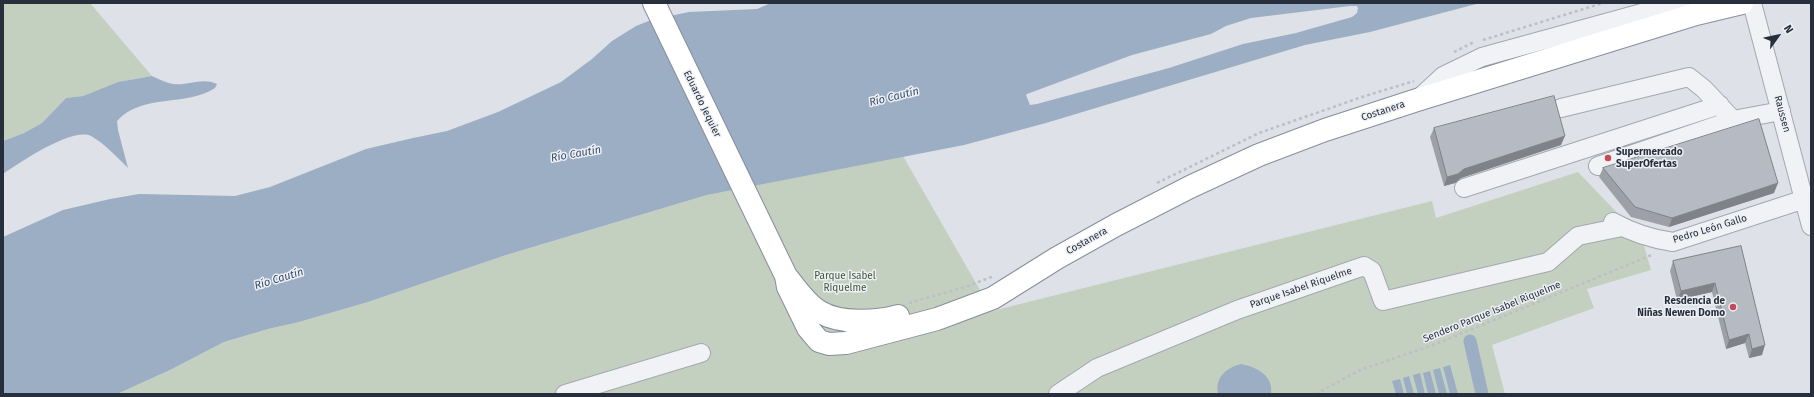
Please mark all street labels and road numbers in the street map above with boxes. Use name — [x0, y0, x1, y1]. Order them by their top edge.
street label: Eduardo Jequier — [681, 69, 723, 139]
street label: Raussen — [1771, 94, 1793, 134]
street label: Costanera — [1360, 98, 1406, 124]
street label: Pedro León Gallo — [1672, 212, 1748, 246]
street label: Costanera — [1064, 225, 1110, 257]
street label: Parque Isabel Riquelme — [1248, 265, 1354, 311]
street label: Sendero Parque Isabel Riquelme — [1421, 279, 1563, 345]

